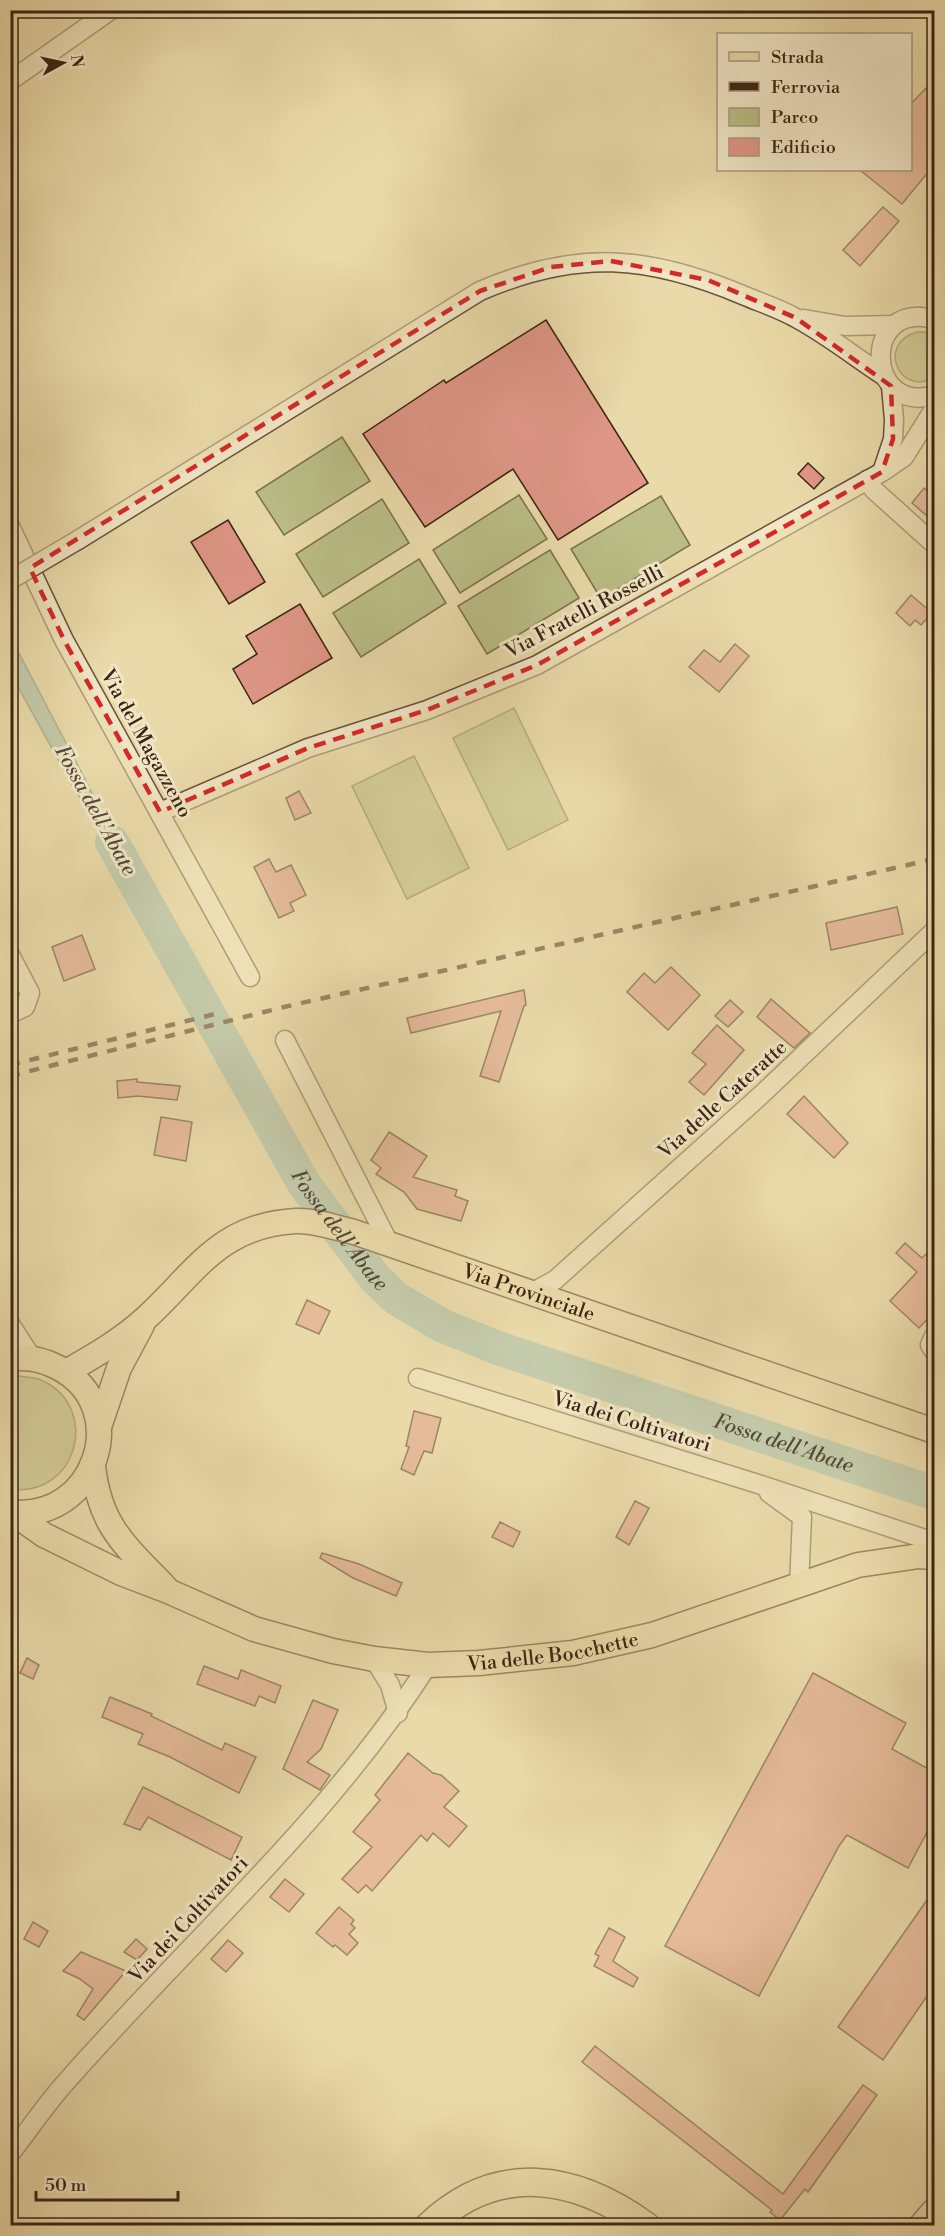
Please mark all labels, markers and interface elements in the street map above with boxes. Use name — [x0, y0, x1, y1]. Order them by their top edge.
north arrow — [33, 33, 93, 93]
legend — [717, 33, 912, 171]
text: Strada — [771, 46, 825, 69]
text: N — [66, 53, 88, 69]
text: Ferrovia — [771, 76, 841, 99]
text: Parco — [771, 106, 818, 129]
text: Edificio — [771, 136, 836, 159]
street label: Via Fratelli Rosselli — [500, 560, 669, 665]
street label: Via del Magazzeno — [94, 664, 197, 822]
water label: Fossa dell'Abate — [48, 740, 142, 881]
street label: Via delle Cateratte — [653, 1036, 793, 1165]
water label: Fossa dell'Abate — [284, 1165, 393, 1297]
street label: Via Provinciale — [458, 1259, 598, 1328]
street label: Via dei Coltivatori — [548, 1386, 714, 1459]
water label: Fossa dell'Abate — [710, 1409, 857, 1479]
street label: Via delle Bocchette — [466, 1627, 641, 1677]
street label: Via dei Coltivatori — [123, 1851, 255, 1989]
scale bar — [36, 2164, 178, 2202]
text: 50 m — [45, 2174, 87, 2197]

